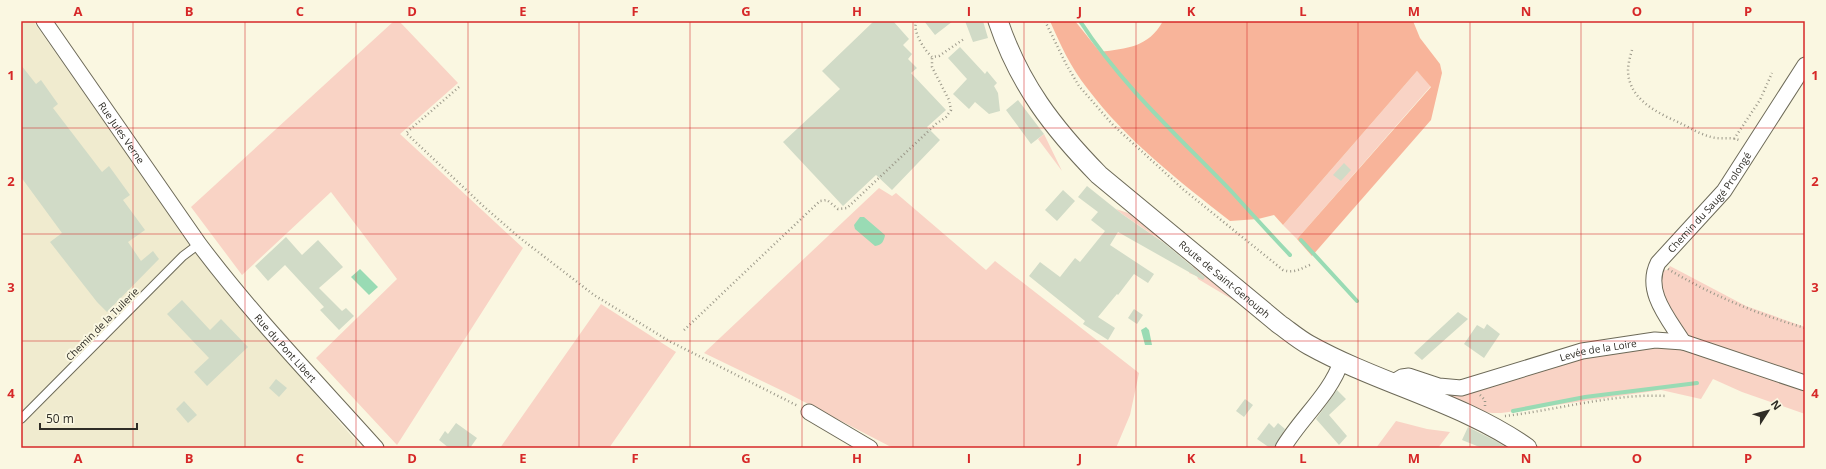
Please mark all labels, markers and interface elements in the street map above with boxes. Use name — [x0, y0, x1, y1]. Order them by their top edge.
text: A — [74, 2, 83, 20]
text: B — [185, 2, 194, 20]
text: C — [296, 2, 304, 20]
text: D — [407, 2, 417, 20]
text: E — [519, 2, 527, 20]
text: F — [631, 2, 639, 20]
text: G — [741, 2, 751, 20]
text: H — [852, 2, 862, 20]
text: I — [967, 2, 971, 20]
text: J — [1077, 2, 1082, 20]
text: K — [1187, 2, 1196, 20]
text: L — [1299, 2, 1307, 20]
text: M — [1408, 2, 1420, 20]
text: N — [1521, 2, 1531, 20]
text: O — [1632, 2, 1642, 20]
text: P — [1744, 2, 1752, 20]
text: 1 — [7, 66, 15, 84]
text: 1 — [1811, 66, 1819, 84]
street label: Rue Jules Verne — [95, 99, 148, 167]
street label: Chemin du Saugé Prolongé — [1664, 149, 1755, 255]
text: 2 — [7, 172, 15, 190]
text: 2 — [1811, 172, 1819, 190]
street label: Route de Saint-Genouph — [1176, 237, 1273, 321]
text: 3 — [7, 278, 15, 296]
text: 3 — [1811, 278, 1819, 296]
street label: Chemin de la Tuilerie — [62, 284, 142, 364]
street label: Rue du Pont Libert — [252, 311, 320, 385]
street label: Levée de la Loire — [1558, 336, 1638, 364]
text: 4 — [7, 384, 15, 402]
text: 4 — [1811, 384, 1819, 402]
north arrow — [1748, 391, 1788, 431]
text: N — [1768, 397, 1785, 413]
scale bar — [40, 405, 137, 431]
text: 50 m — [46, 410, 74, 427]
text: A — [74, 449, 83, 467]
text: B — [185, 449, 194, 467]
text: C — [296, 449, 304, 467]
text: D — [407, 449, 417, 467]
text: E — [519, 449, 527, 467]
text: F — [631, 449, 639, 467]
text: G — [741, 449, 751, 467]
text: H — [852, 449, 862, 467]
text: I — [967, 449, 971, 467]
text: J — [1077, 449, 1082, 467]
text: K — [1187, 449, 1196, 467]
text: L — [1299, 449, 1307, 467]
text: M — [1408, 449, 1420, 467]
text: N — [1521, 449, 1531, 467]
text: O — [1632, 449, 1642, 467]
text: P — [1744, 449, 1752, 467]

